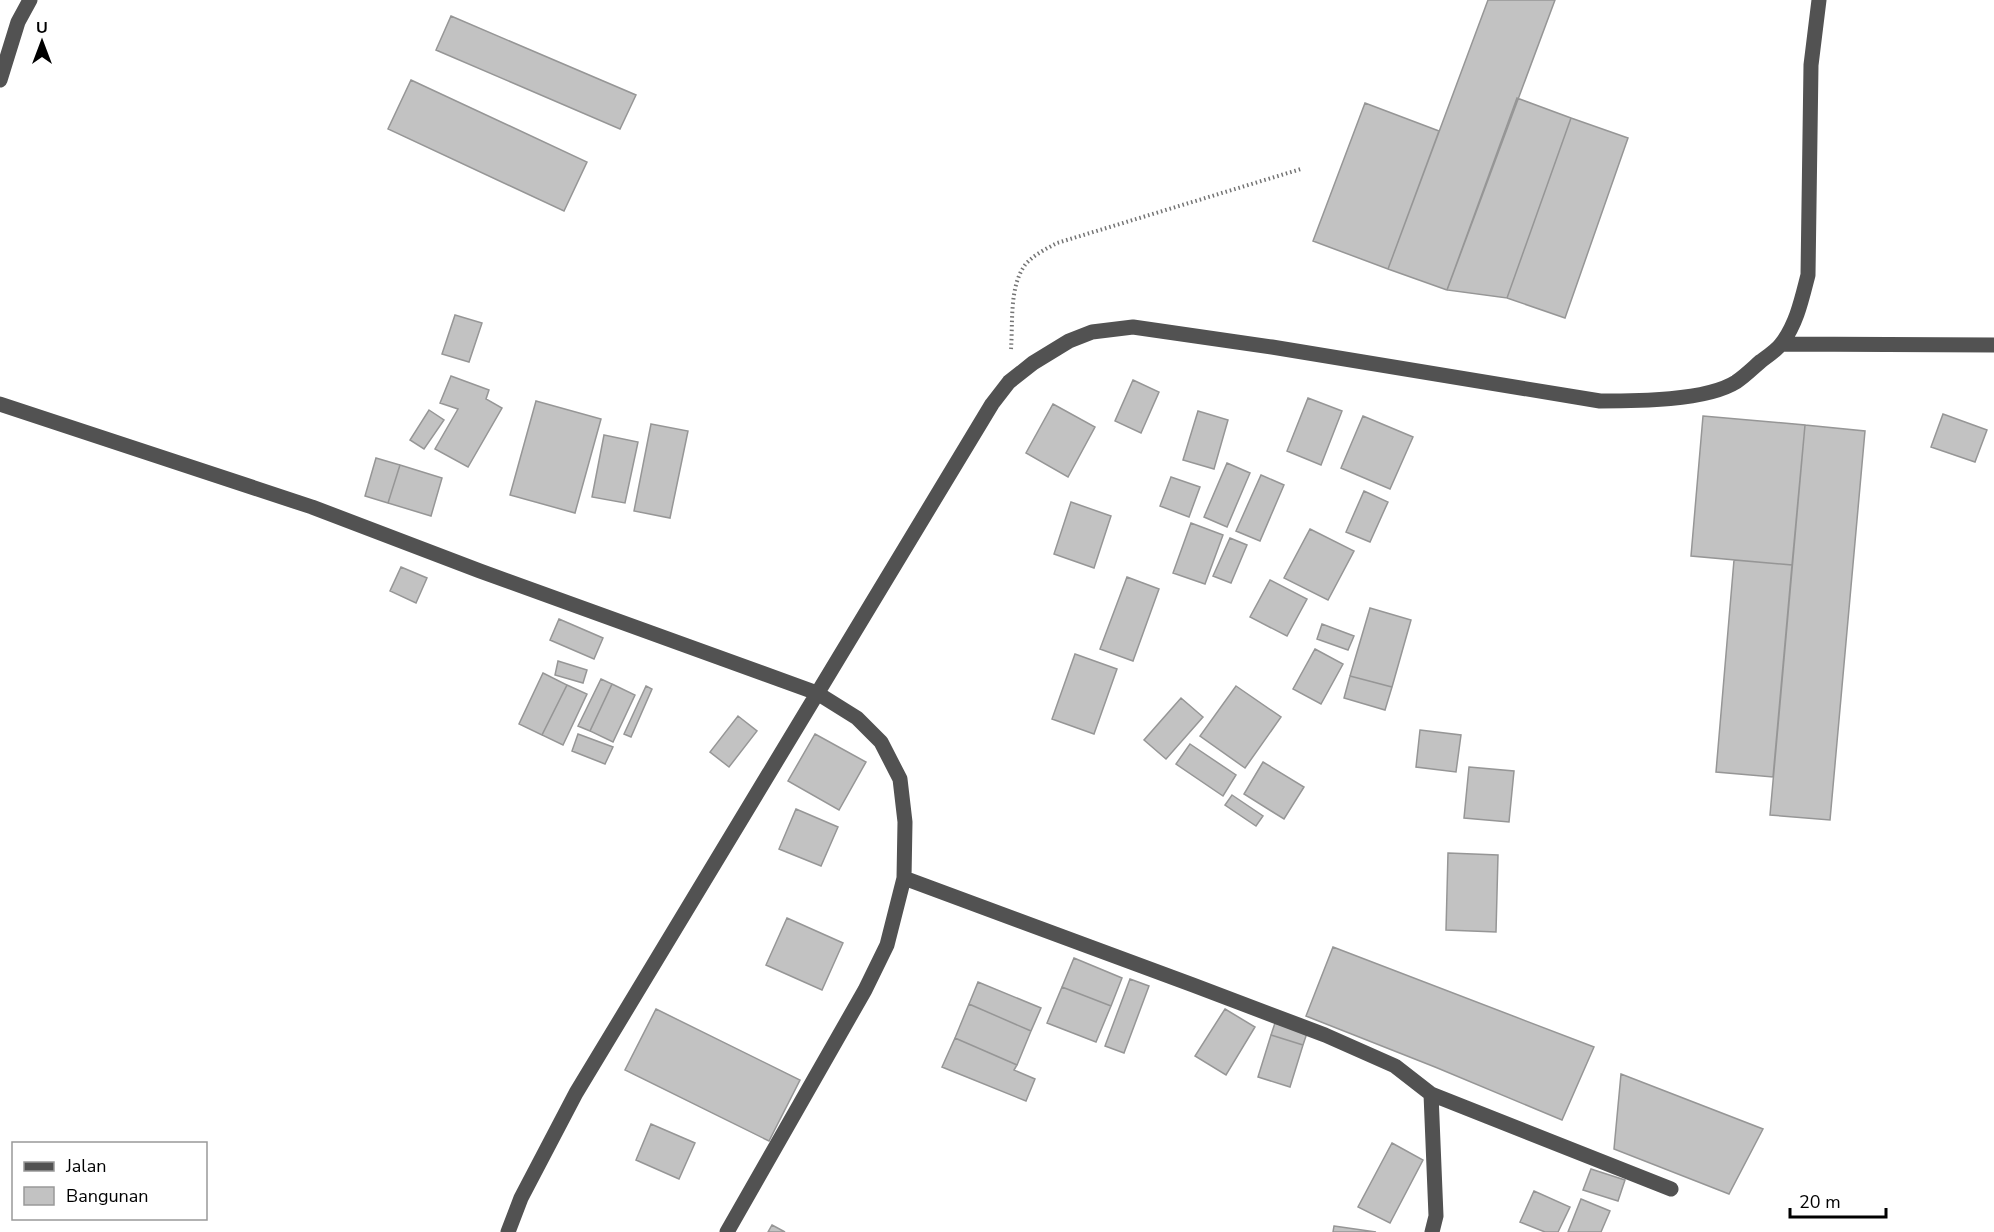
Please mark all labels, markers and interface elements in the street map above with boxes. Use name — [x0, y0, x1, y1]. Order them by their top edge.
north arrow — [12, 12, 72, 72]
text: U — [36, 17, 48, 39]
legend — [12, 1142, 207, 1220]
text: Jalan — [65, 1154, 106, 1178]
scale bar — [1790, 1181, 1886, 1219]
text: Bangunan — [66, 1184, 149, 1208]
text: 20 m — [1799, 1190, 1841, 1214]

